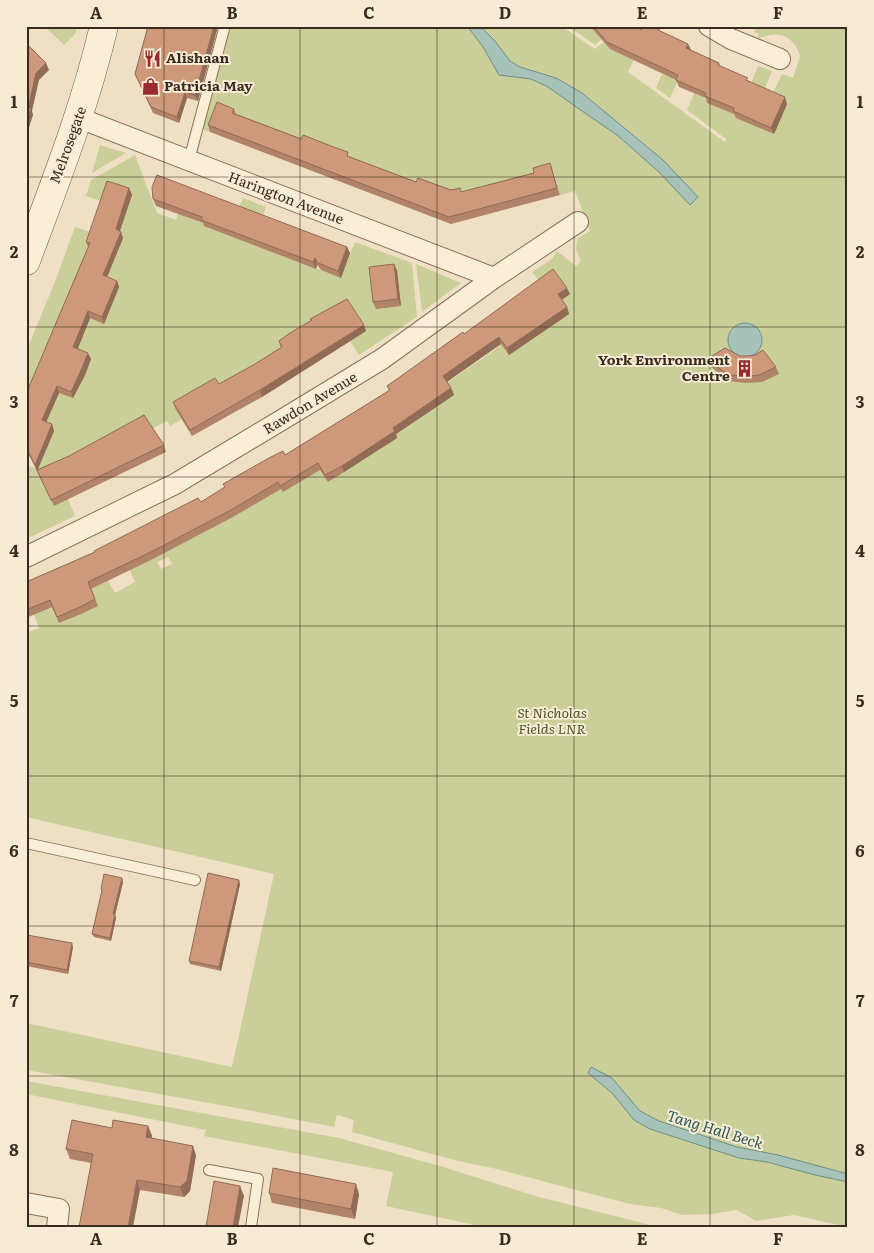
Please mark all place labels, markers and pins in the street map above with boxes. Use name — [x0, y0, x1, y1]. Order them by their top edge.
place label: Alishaan — [166, 47, 229, 67]
restaurant icon: Alishaan — [142, 48, 162, 68]
place label: Patricia May — [164, 75, 253, 95]
shop icon: Patricia May — [140, 76, 160, 96]
place label: York Environment Centre — [598, 349, 731, 385]
building icon: York Environment Centre — [734, 358, 754, 378]

